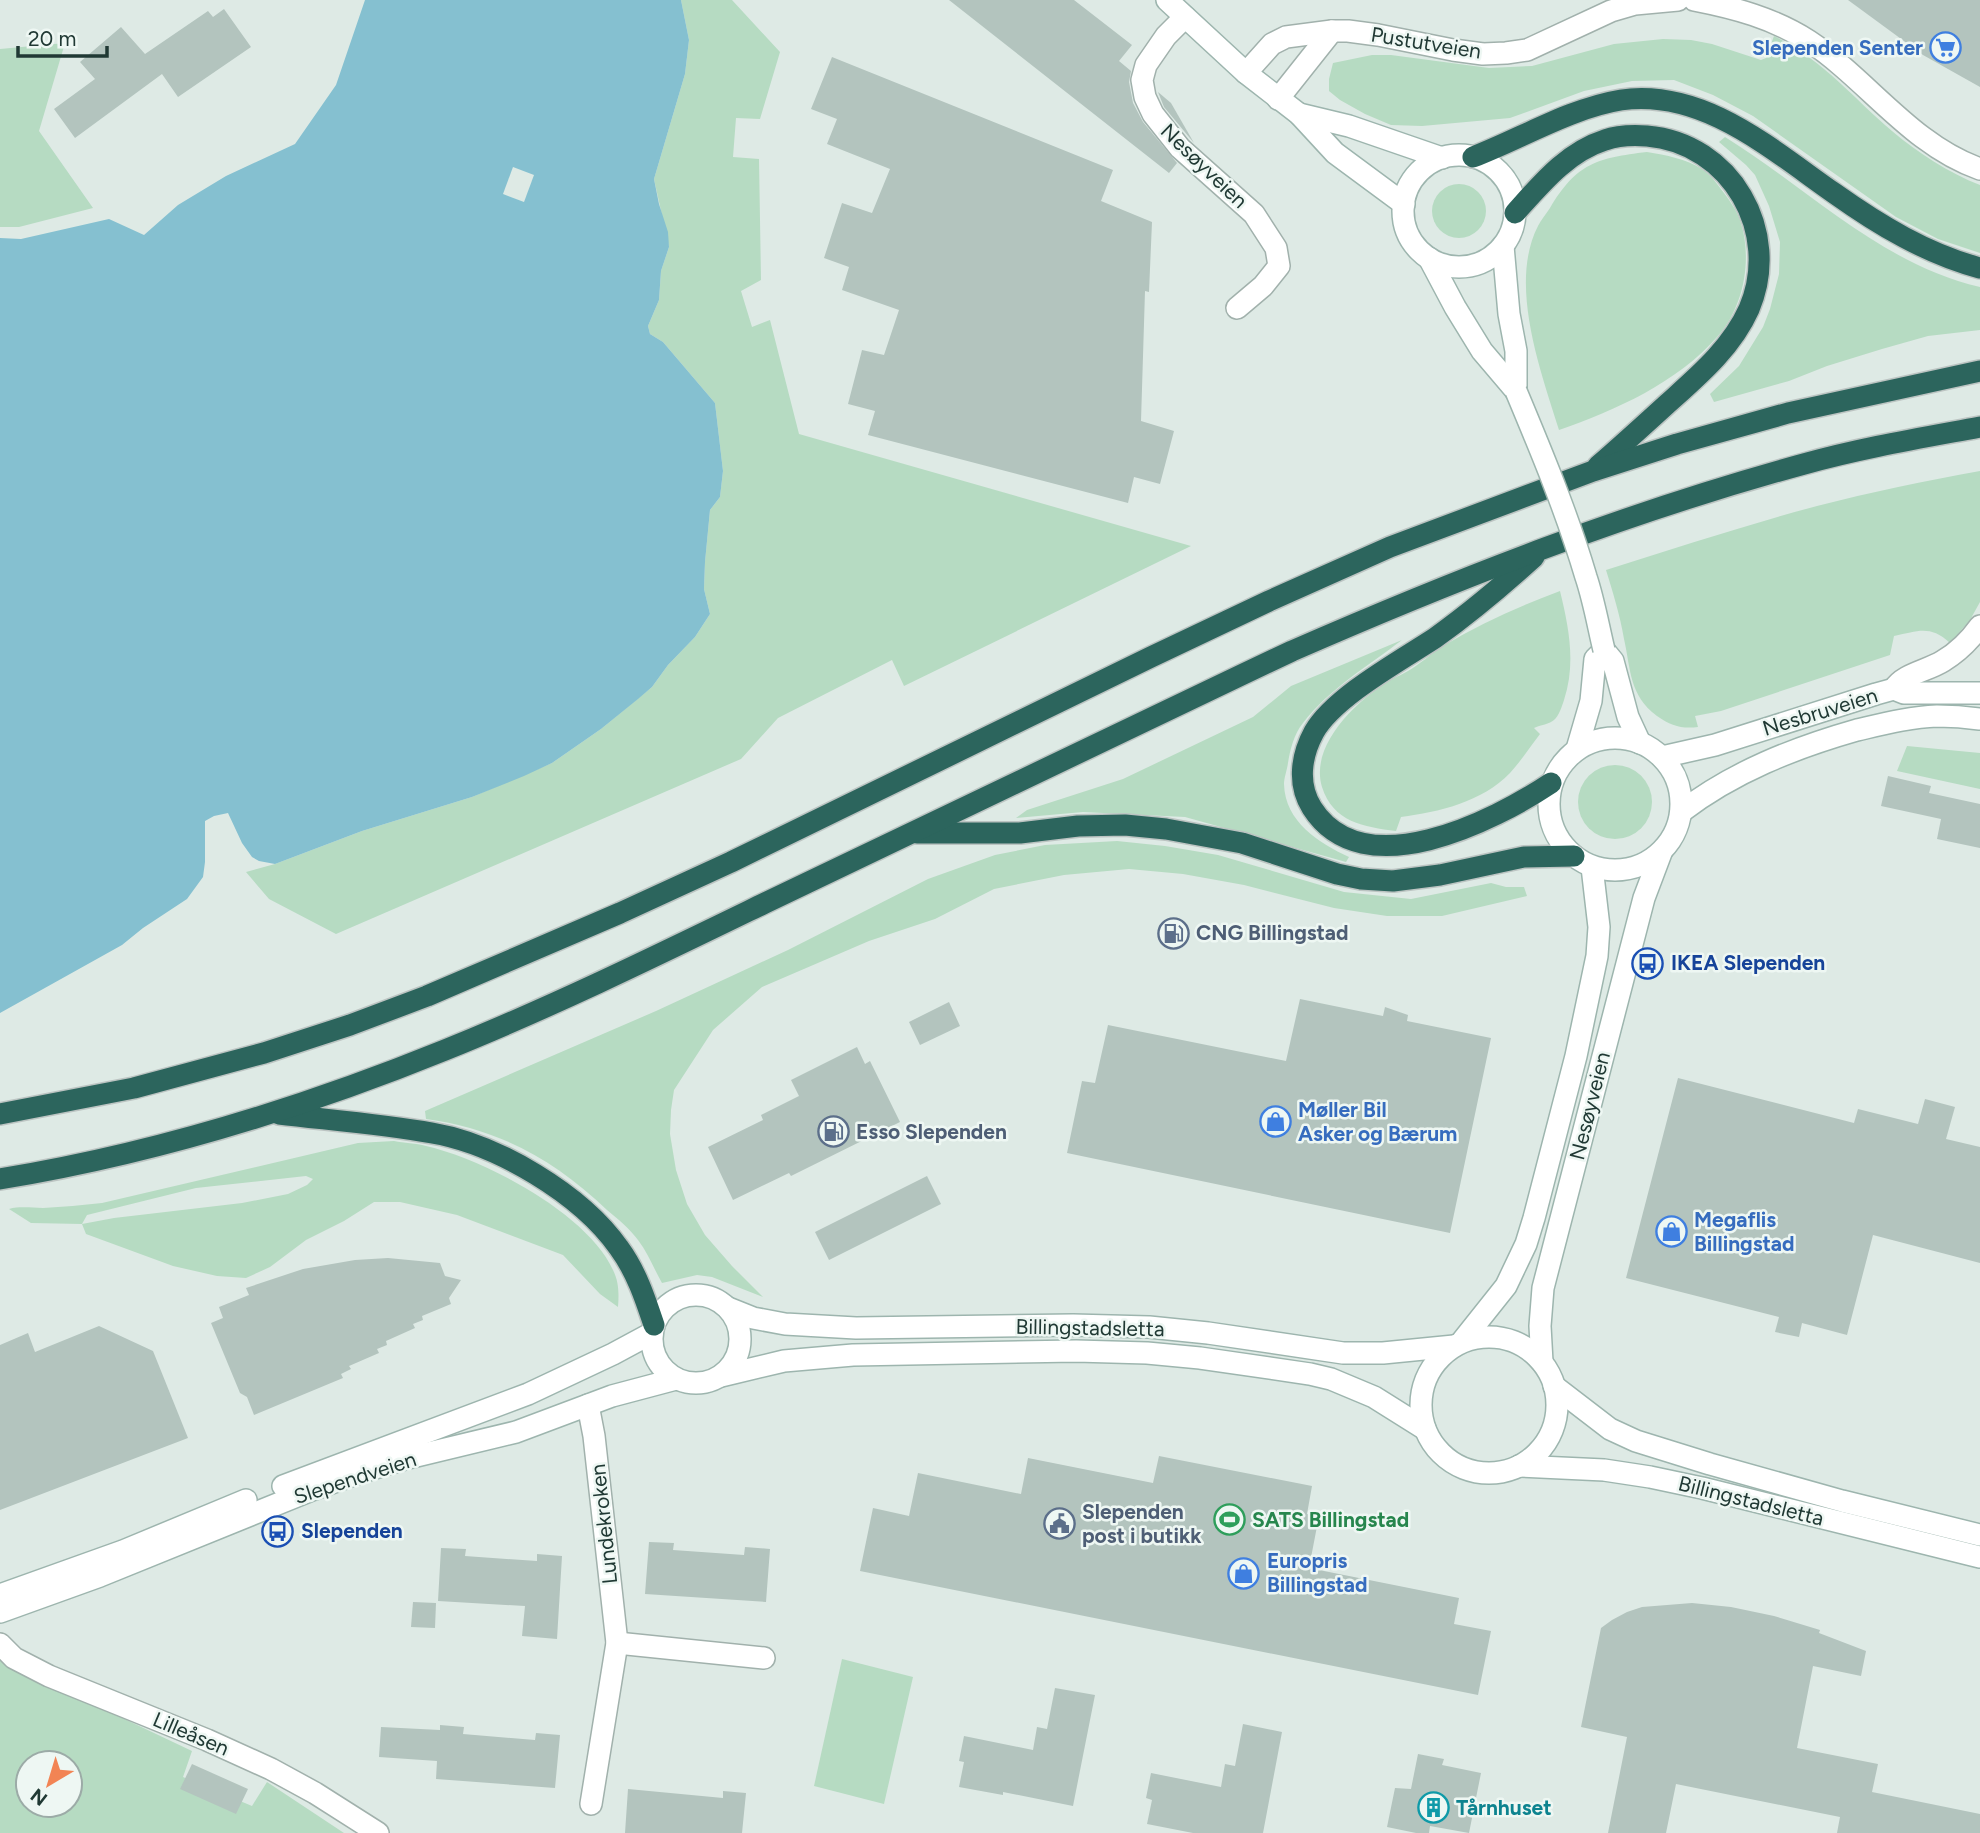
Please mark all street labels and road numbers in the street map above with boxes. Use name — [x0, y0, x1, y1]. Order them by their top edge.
street label: Pustutveien — [1369, 21, 1483, 64]
street label: Nesøyveien — [1156, 118, 1253, 213]
street label: Nesbruveien — [1759, 682, 1880, 741]
street label: Nesøyveien — [1564, 1049, 1615, 1163]
street label: Billingstadsletta — [1015, 1314, 1165, 1341]
street label: Slependveien — [291, 1446, 419, 1509]
street label: Lundekroken — [585, 1463, 622, 1585]
street label: Billingstadsletta — [1676, 1470, 1826, 1531]
street label: Lilleåsen — [149, 1706, 233, 1761]

